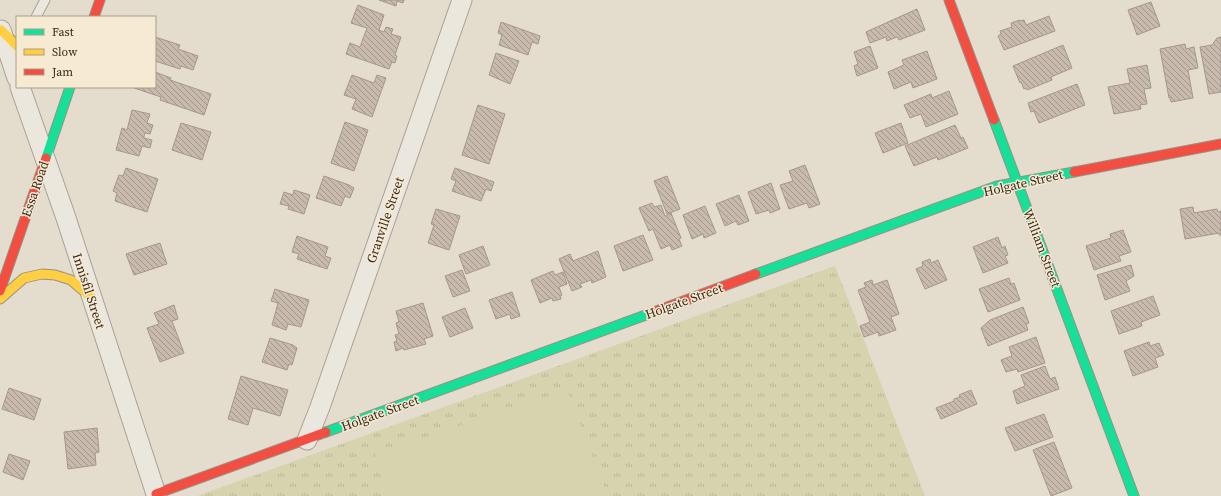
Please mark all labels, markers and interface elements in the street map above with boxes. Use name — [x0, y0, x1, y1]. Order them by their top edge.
legend — [16, 16, 156, 88]
text: Fast — [52, 24, 74, 40]
text: Slow — [52, 44, 78, 60]
text: Jam — [51, 64, 73, 80]
street label: Essa Road — [17, 158, 53, 219]
street label: Holgate Street — [981, 165, 1065, 200]
street label: Granville Street — [362, 174, 408, 265]
street label: William Street — [1019, 206, 1065, 290]
street label: Innisfil Street — [69, 251, 109, 332]
street label: Holgate Street — [643, 279, 726, 323]
street label: Holgate Street — [339, 391, 422, 435]

